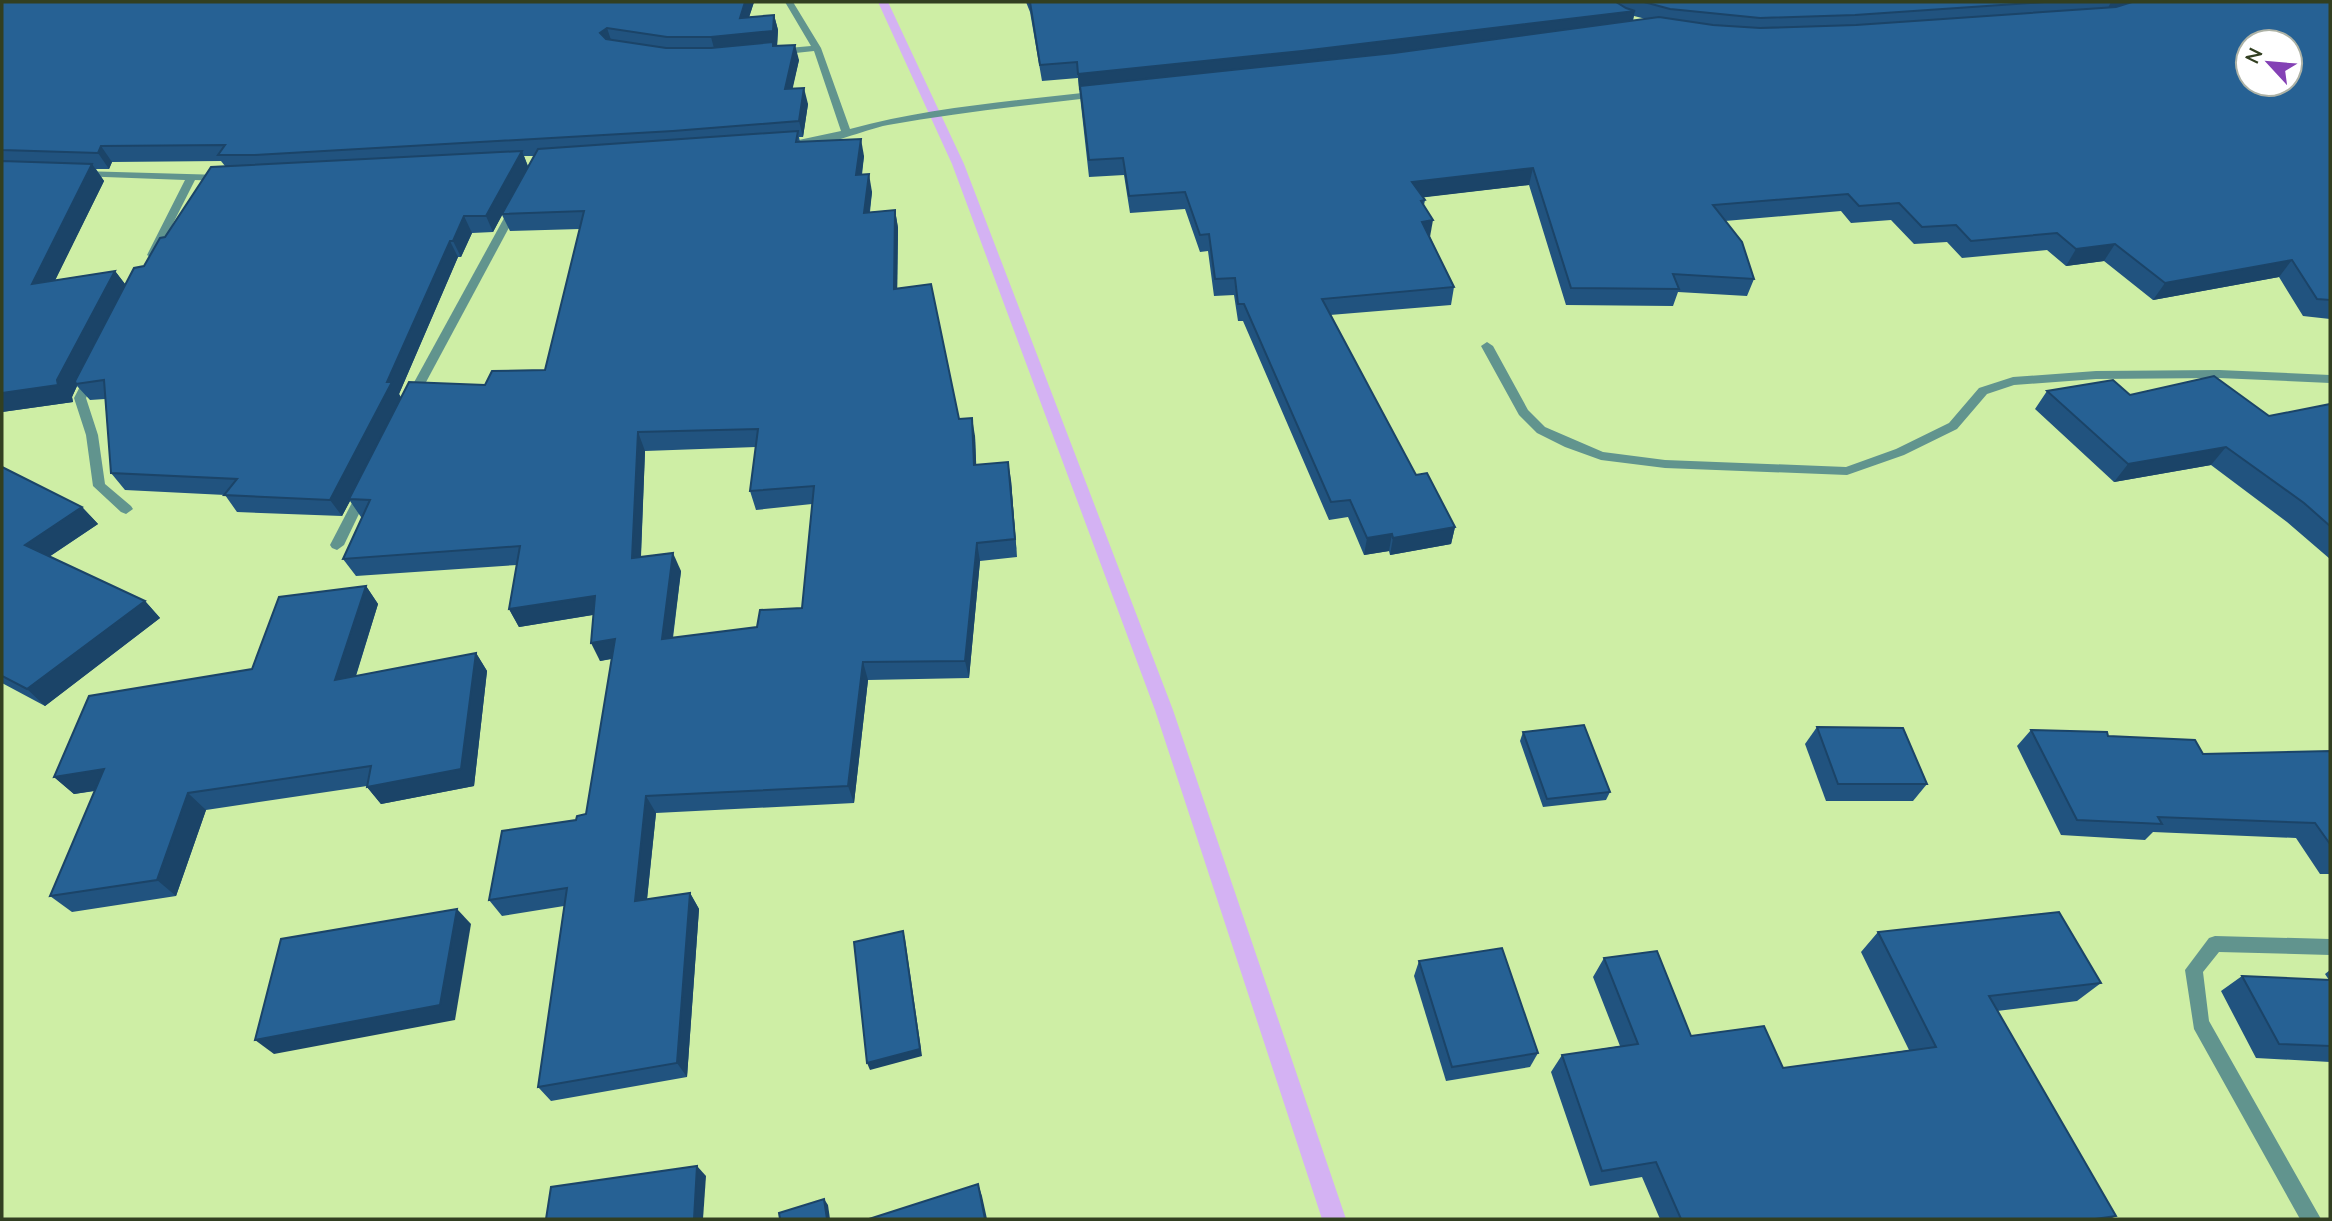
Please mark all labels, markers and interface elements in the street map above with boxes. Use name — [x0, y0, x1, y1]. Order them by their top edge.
north arrow — [2234, 28, 2304, 98]
text: N — [2240, 44, 2267, 67]

